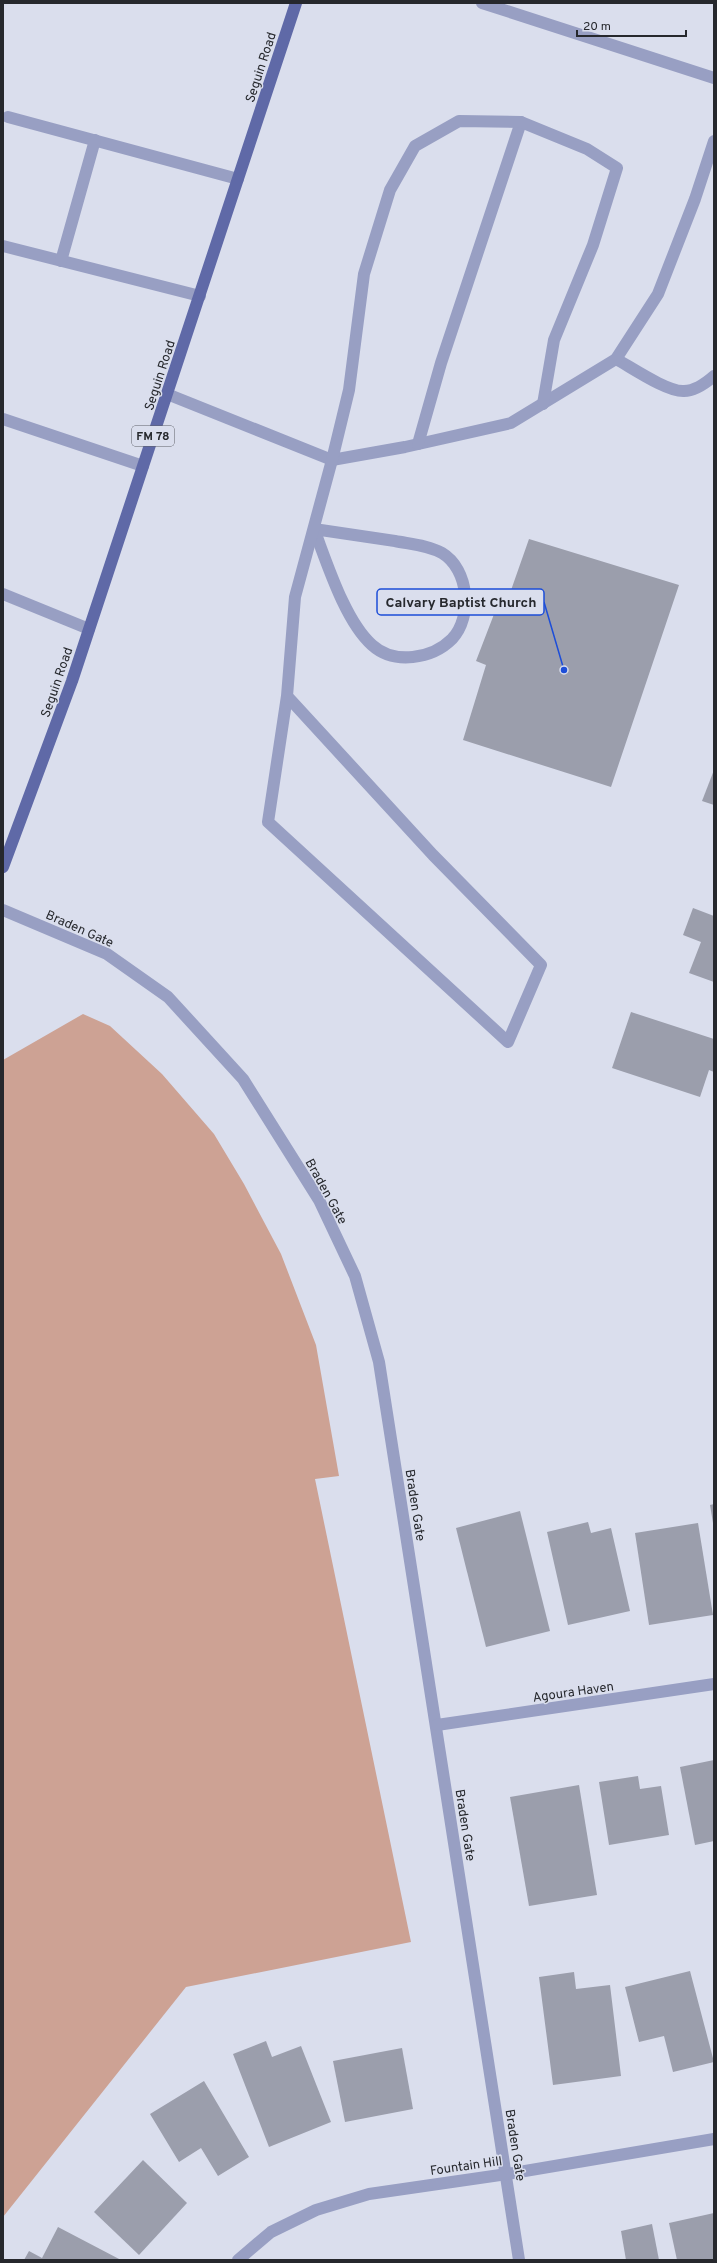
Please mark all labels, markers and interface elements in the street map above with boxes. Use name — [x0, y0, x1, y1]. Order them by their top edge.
scale bar — [577, 12, 686, 38]
text: 20 m — [583, 19, 611, 35]
street label: Seguin Road — [243, 30, 281, 105]
street label: Seguin Road — [142, 338, 180, 413]
road number: FM 78 — [132, 426, 174, 446]
callout: Calvary Baptist Church — [377, 589, 544, 615]
text: Calvary Baptist Church — [386, 595, 536, 612]
street label: Seguin Road — [38, 645, 77, 720]
street label: Braden Gate — [43, 908, 116, 952]
street label: Braden Gate — [301, 1156, 350, 1228]
street label: Braden Gate — [400, 1468, 428, 1542]
street label: Agoura Haven — [532, 1679, 615, 1707]
street label: Braden Gate — [450, 1788, 478, 1862]
street label: Braden Gate — [500, 2108, 528, 2182]
street label: Fountain Hill — [429, 2154, 503, 2180]

